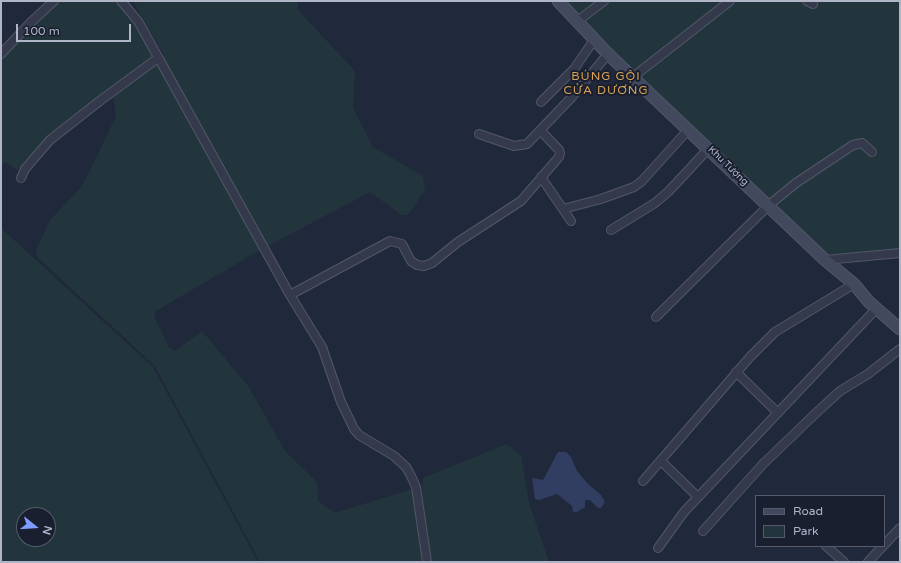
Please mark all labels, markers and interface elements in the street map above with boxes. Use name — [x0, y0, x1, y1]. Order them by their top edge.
scale bar — [18, 16, 133, 42]
text: 100 m — [23, 24, 60, 38]
district label: BÚNG GỘI CỬA DƯƠNG — [563, 70, 649, 98]
street label: Khu Tượng — [705, 144, 751, 188]
legend — [755, 495, 885, 547]
text: Road — [793, 504, 823, 518]
north arrow — [16, 507, 56, 547]
text: N — [39, 524, 55, 536]
text: Park — [793, 524, 819, 538]

